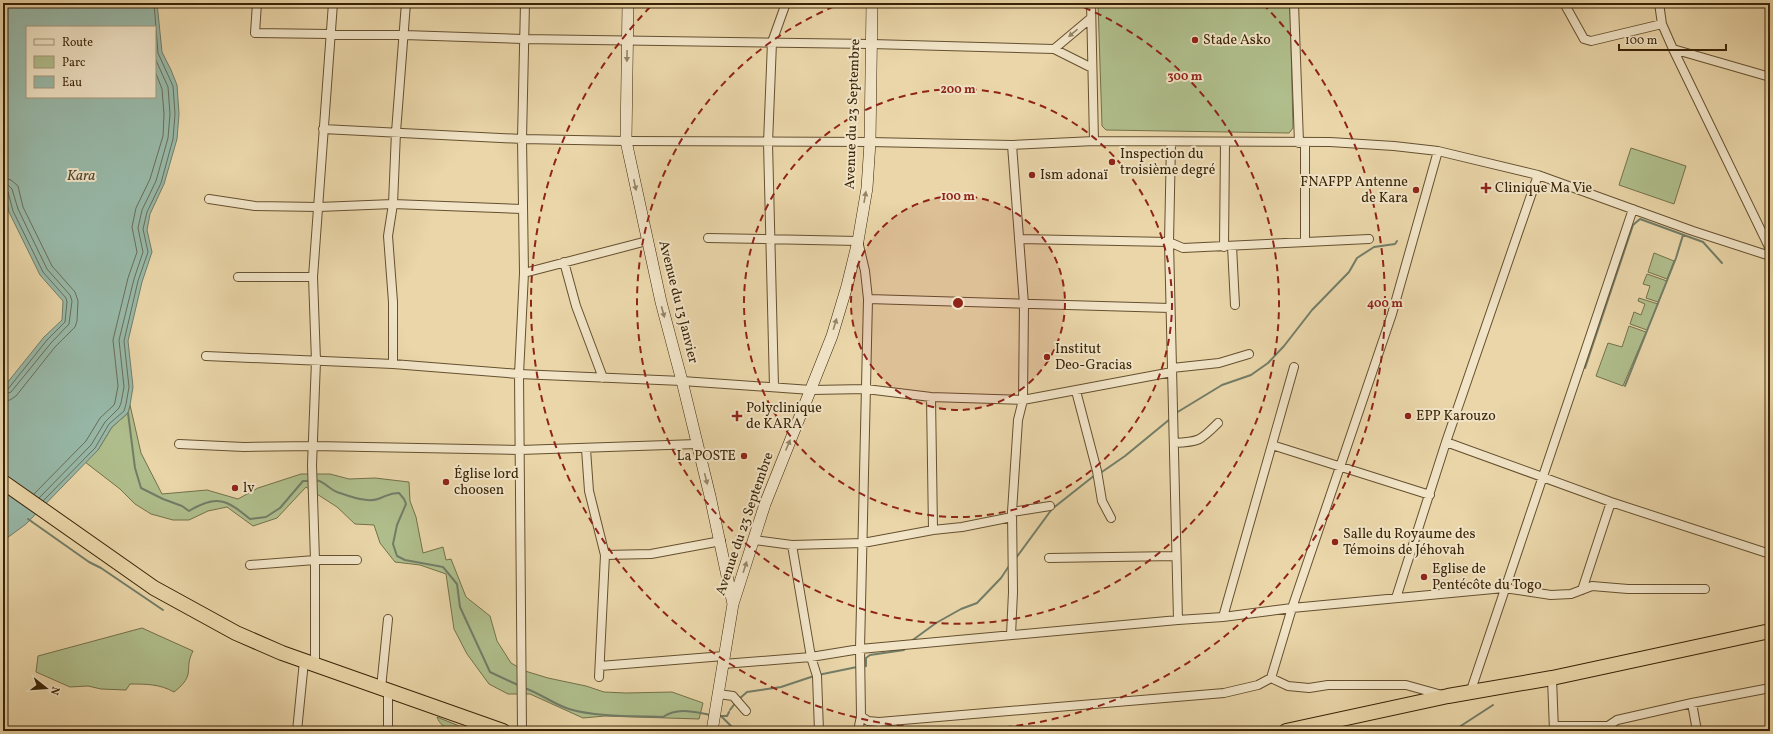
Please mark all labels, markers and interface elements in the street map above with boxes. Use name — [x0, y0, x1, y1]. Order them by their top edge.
legend — [26, 26, 156, 98]
scale bar — [1619, 26, 1726, 52]
one-way arrow — [1067, 29, 1078, 38]
place label: Stade Asko — [1203, 31, 1271, 50]
text: 100 m — [1625, 33, 1658, 49]
text: Route — [62, 35, 93, 51]
marker: Stade Asko — [1190, 35, 1200, 45]
street label: Avenue du 23 Septembre — [841, 38, 865, 190]
one-way arrow — [624, 50, 630, 63]
text: Parc — [62, 55, 85, 71]
text: 300 m — [1168, 69, 1203, 85]
text: Eau — [62, 75, 82, 91]
text: 200 m — [940, 82, 976, 98]
place label: Inspection du troisième degré — [1120, 145, 1216, 180]
marker: Inspection du troisième degré — [1107, 157, 1117, 167]
water label: Kara — [67, 166, 95, 187]
place label: Ism adonaï — [1040, 166, 1108, 185]
marker: Ism adonaï — [1027, 170, 1037, 180]
place label: FNAFPP Antenne de Kara — [1300, 173, 1408, 208]
one-way arrow — [633, 179, 639, 191]
place label: Clinique Ma Vie — [1495, 179, 1593, 198]
marker: Clinique Ma Vie — [1480, 182, 1492, 194]
marker: FNAFPP Antenne de Kara — [1411, 185, 1421, 195]
text: 100 m — [941, 189, 975, 205]
one-way arrow — [863, 191, 869, 203]
street label: Avenue du 13 Janvier — [654, 239, 703, 366]
centre of rings — [951, 296, 965, 310]
text: 400 m — [1367, 296, 1403, 312]
one-way arrow — [661, 306, 667, 318]
one-way arrow — [832, 317, 838, 329]
place label: Institut Deo-Gracias — [1055, 340, 1132, 375]
marker: Institut Deo-Gracias — [1042, 352, 1052, 362]
place label: Polyclinique de KARA — [746, 399, 822, 434]
place label: EPP Karouzo — [1416, 407, 1496, 426]
marker: Polyclinique de KARA — [731, 410, 743, 422]
marker: EPP Karouzo — [1403, 411, 1413, 421]
one-way arrow — [785, 439, 791, 450]
place label: La POSTE — [677, 447, 736, 466]
street label: Avenue du 23 Septembre — [711, 449, 779, 598]
marker: La POSTE — [739, 451, 749, 461]
place label: Église lord choosen — [454, 465, 519, 500]
one-way arrow — [703, 472, 709, 485]
marker: Église lord choosen — [441, 477, 451, 487]
place label: lv — [243, 479, 255, 498]
marker: lv — [230, 483, 240, 493]
place label: Salle du Royaume des Témoins de Jéhovah — [1343, 525, 1476, 560]
marker: Salle du Royaume des Témoins de Jéhovah — [1330, 537, 1340, 547]
place label: Eglise de Pentécôte du Togo — [1432, 560, 1542, 595]
one-way arrow — [743, 561, 749, 573]
marker: Eglise de Pentécôte du Togo — [1419, 572, 1429, 582]
north arrow — [26, 668, 66, 708]
text: N — [46, 684, 62, 697]

